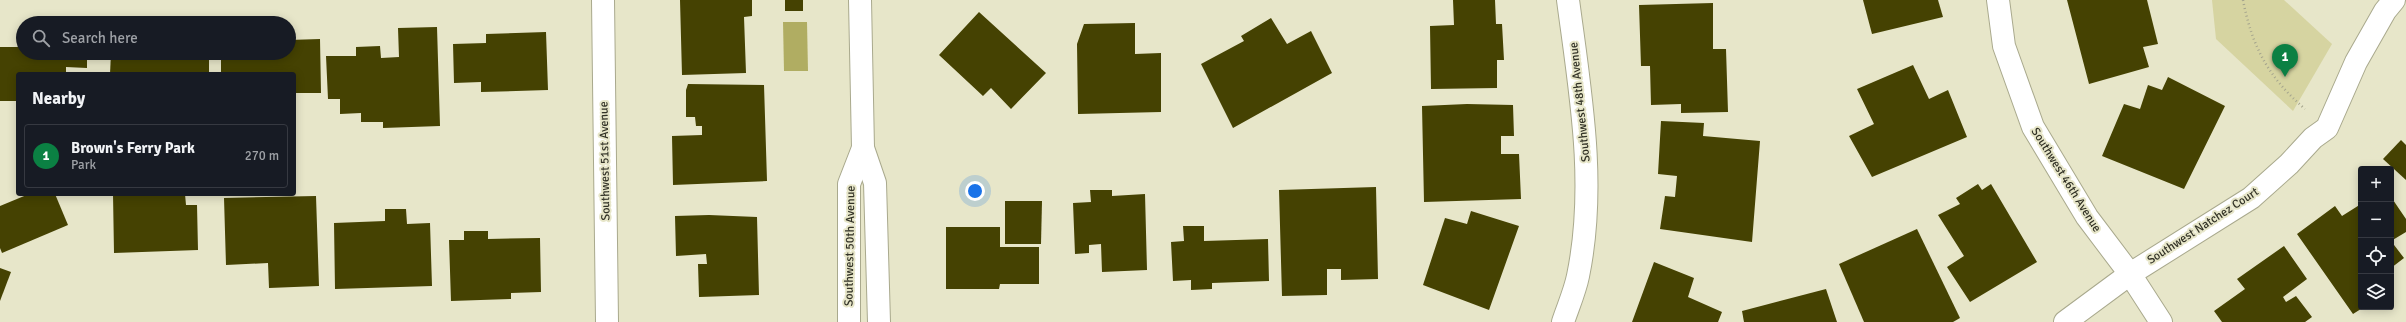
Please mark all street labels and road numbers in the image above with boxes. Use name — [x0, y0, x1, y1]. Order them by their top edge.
street label: Southwest 48th Avenue — [1566, 41, 1594, 163]
street label: Southwest 51st Avenue — [596, 101, 614, 221]
street label: Southwest 46th Avenue — [2028, 125, 2104, 235]
street label: Southwest Natchez Court — [2144, 184, 2262, 268]
street label: Southwest 50th Avenue — [841, 186, 859, 306]

